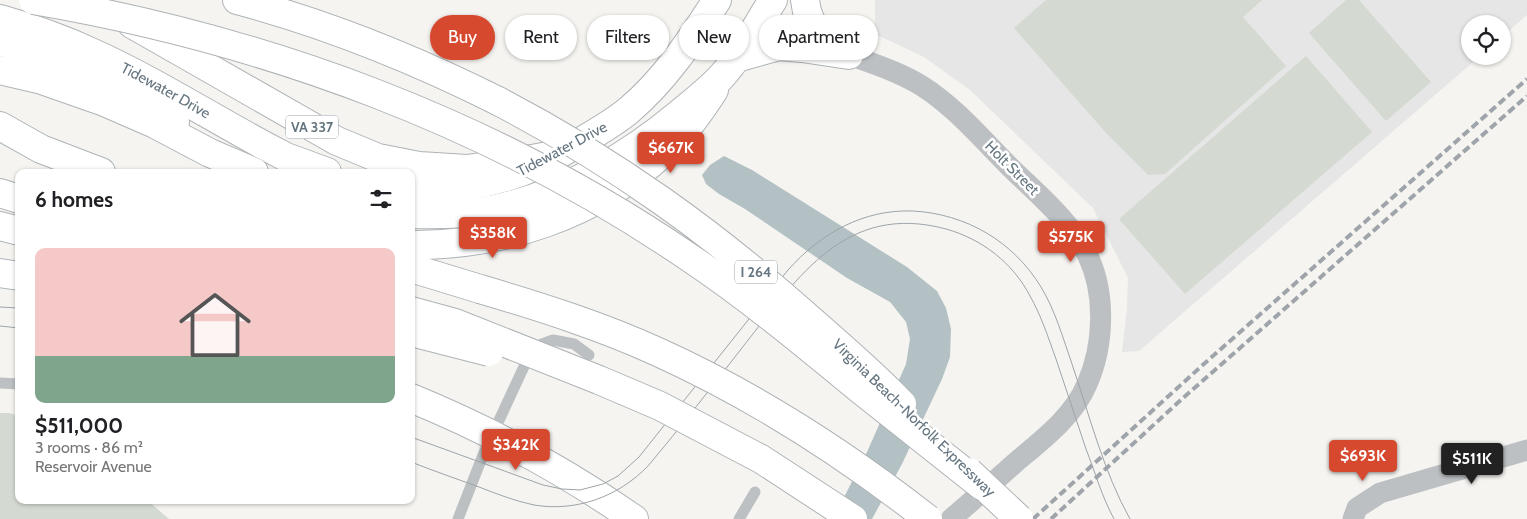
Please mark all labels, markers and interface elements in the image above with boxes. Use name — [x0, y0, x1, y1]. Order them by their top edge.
chip: Buy — [430, 15, 495, 60]
chip: Rent — [505, 15, 577, 60]
chip: Filters — [587, 15, 669, 60]
chip: New — [679, 15, 749, 60]
chip: Apartment — [759, 15, 878, 60]
map controls — [1461, 15, 1511, 65]
button: locate — [1461, 15, 1511, 65]
street label: Tidewater Drive — [118, 59, 214, 123]
road number: VA 337 — [286, 115, 338, 138]
street label: Tidewater Drive — [514, 118, 610, 180]
pin: $667K — [636, 132, 706, 174]
street label: Holt Street — [981, 137, 1043, 199]
text: $667K — [648, 138, 694, 157]
icon: filters — [367, 185, 395, 213]
text: 6 homes — [35, 187, 113, 212]
pin: $358K — [458, 216, 528, 259]
pin: $575K — [1036, 220, 1106, 263]
text: $358K — [470, 223, 516, 242]
text: $575K — [1049, 227, 1093, 246]
road number: I 264 — [735, 260, 777, 284]
icon: home — [170, 280, 260, 370]
street label: Virginia Beach-Norfolk Expressway — [829, 335, 1000, 501]
text: $511,000 — [35, 413, 123, 438]
pin: $342K — [481, 428, 551, 471]
text: $342K — [493, 435, 539, 454]
text: 3 rooms · 86 m² — [35, 438, 143, 457]
pin: $693K — [1328, 440, 1398, 482]
pin: $511K — [1437, 442, 1507, 485]
text: $693K — [1340, 446, 1386, 465]
text: $511K — [1452, 449, 1492, 468]
text: Reservoir Avenue — [35, 457, 152, 476]

